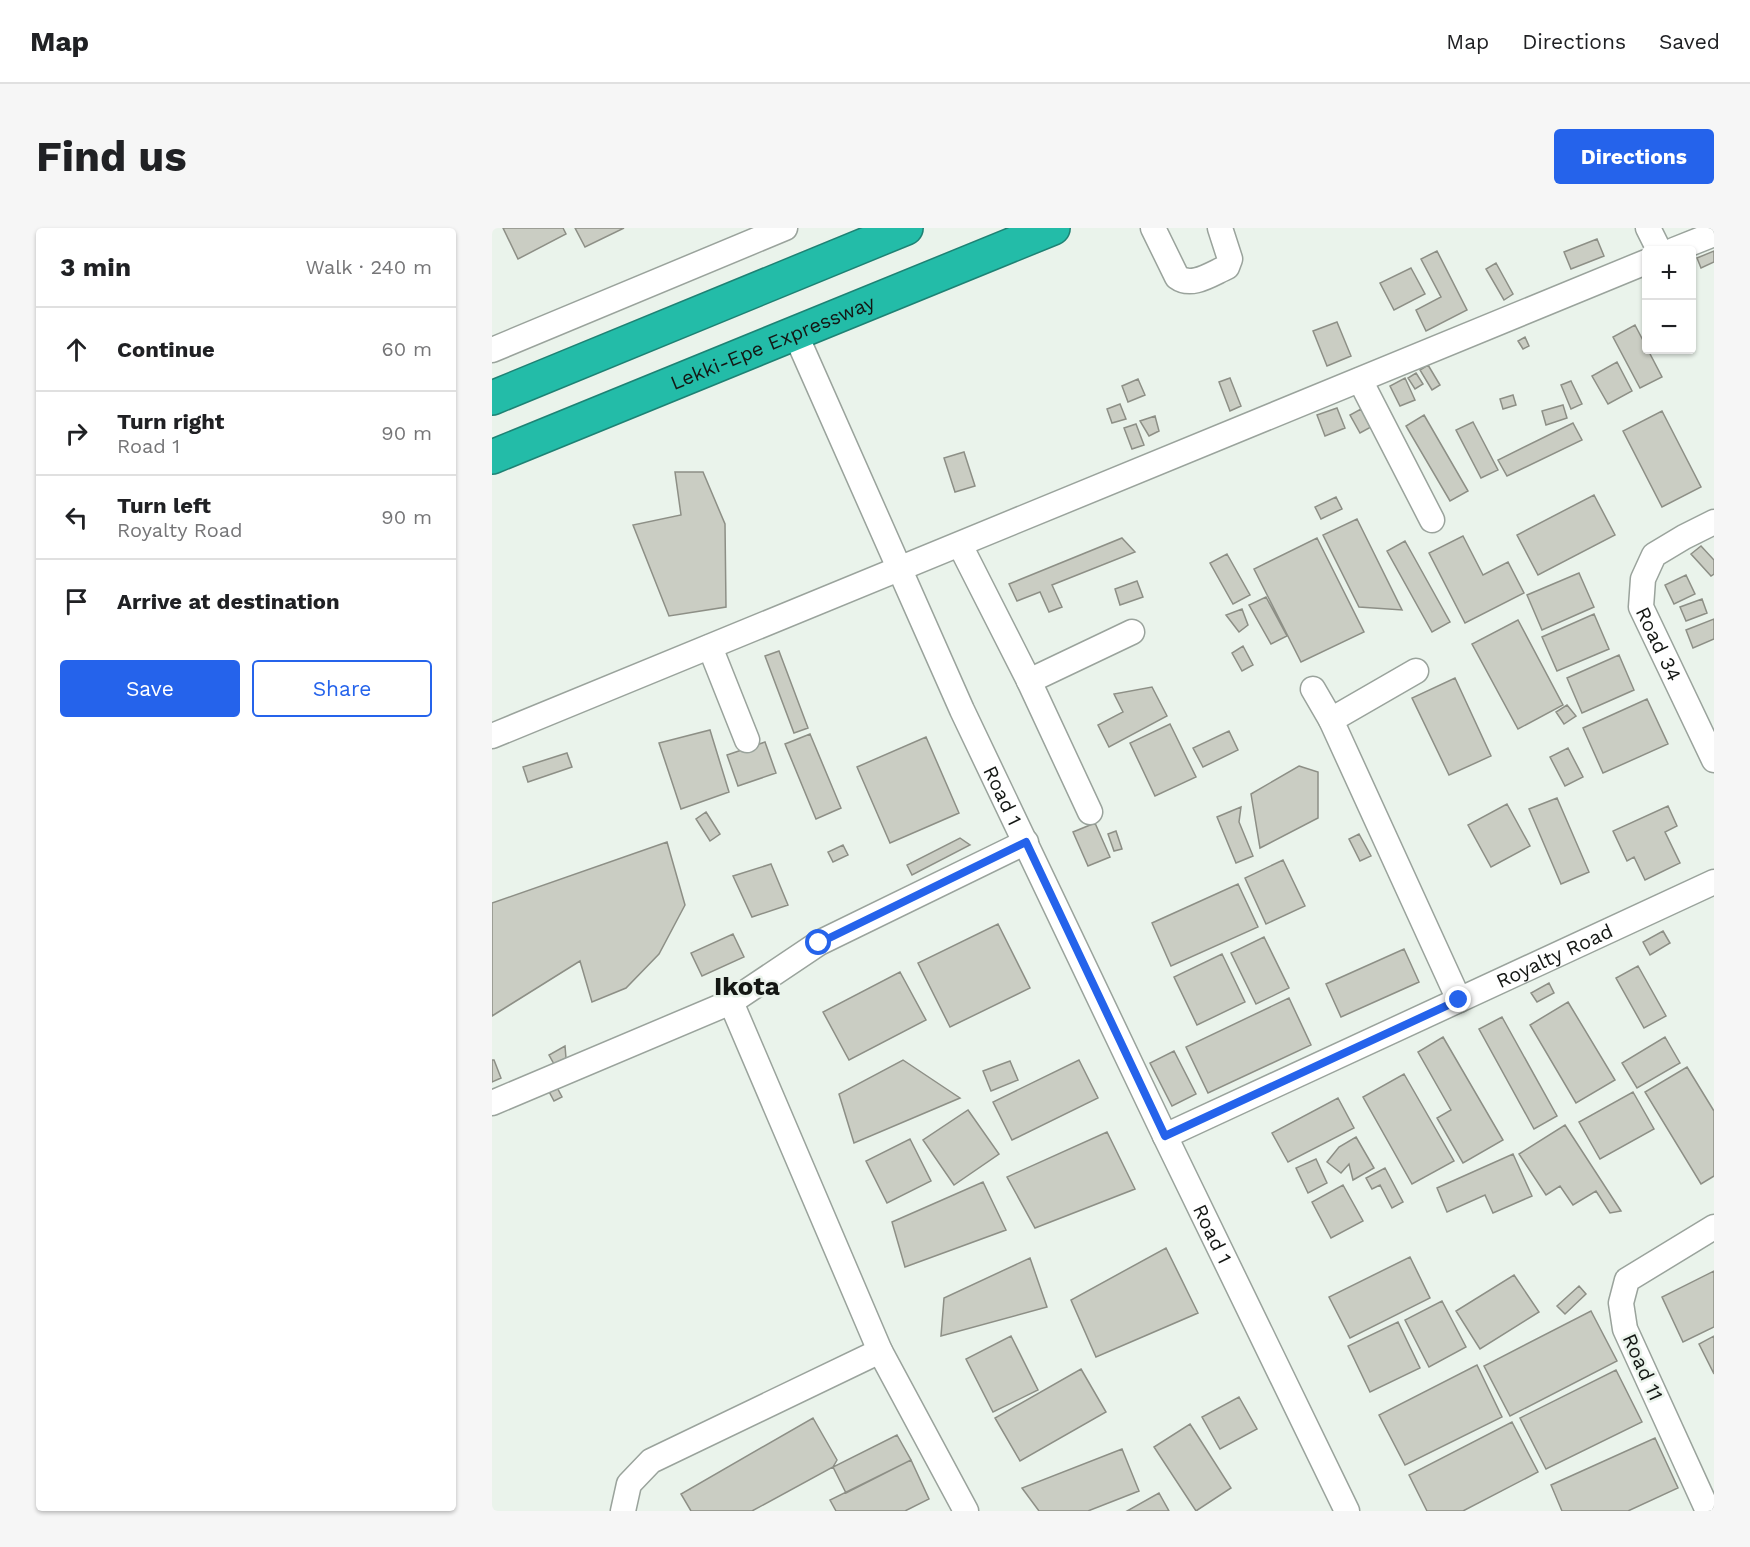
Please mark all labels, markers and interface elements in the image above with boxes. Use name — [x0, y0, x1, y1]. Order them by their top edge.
text: Map — [30, 25, 89, 58]
text: Map — [1446, 29, 1489, 54]
text: Directions — [1522, 29, 1626, 54]
text: Saved — [1659, 29, 1720, 54]
button: Directions — [1554, 129, 1714, 184]
text: Find us — [36, 132, 187, 181]
map controls — [1642, 246, 1696, 354]
button: + — [1642, 246, 1696, 300]
text: 3 min — [60, 252, 131, 282]
text: Walk · 240 m — [305, 255, 432, 279]
street label: Lekki-Epe Expressway — [667, 290, 879, 395]
button: − — [1642, 300, 1696, 354]
icon: ahead — [60, 333, 93, 366]
text: Continue — [117, 337, 215, 362]
text: 60 m — [382, 337, 432, 361]
text: Turn right — [117, 409, 224, 434]
icon: right — [60, 417, 93, 450]
text: 90 m — [381, 421, 432, 445]
text: Road 1 — [117, 434, 180, 458]
text: Turn left — [117, 493, 211, 518]
icon: left — [60, 501, 93, 534]
text: 90 m — [381, 505, 432, 529]
text: Royalty Road — [117, 518, 243, 542]
icon: arrive — [60, 585, 93, 618]
text: Arrive at destination — [117, 589, 340, 614]
street label: Road 34 — [1631, 603, 1687, 685]
button: Save — [60, 660, 240, 717]
button: Share — [252, 660, 432, 717]
street label: Road 1 — [978, 762, 1027, 829]
street label: Royalty Road — [1492, 919, 1616, 993]
route start — [805, 929, 831, 955]
district label: Ikota — [714, 971, 780, 1001]
route end — [1445, 986, 1471, 1012]
street label: Road 1 — [1188, 1200, 1237, 1267]
street label: Road 11 — [1618, 1330, 1668, 1404]

